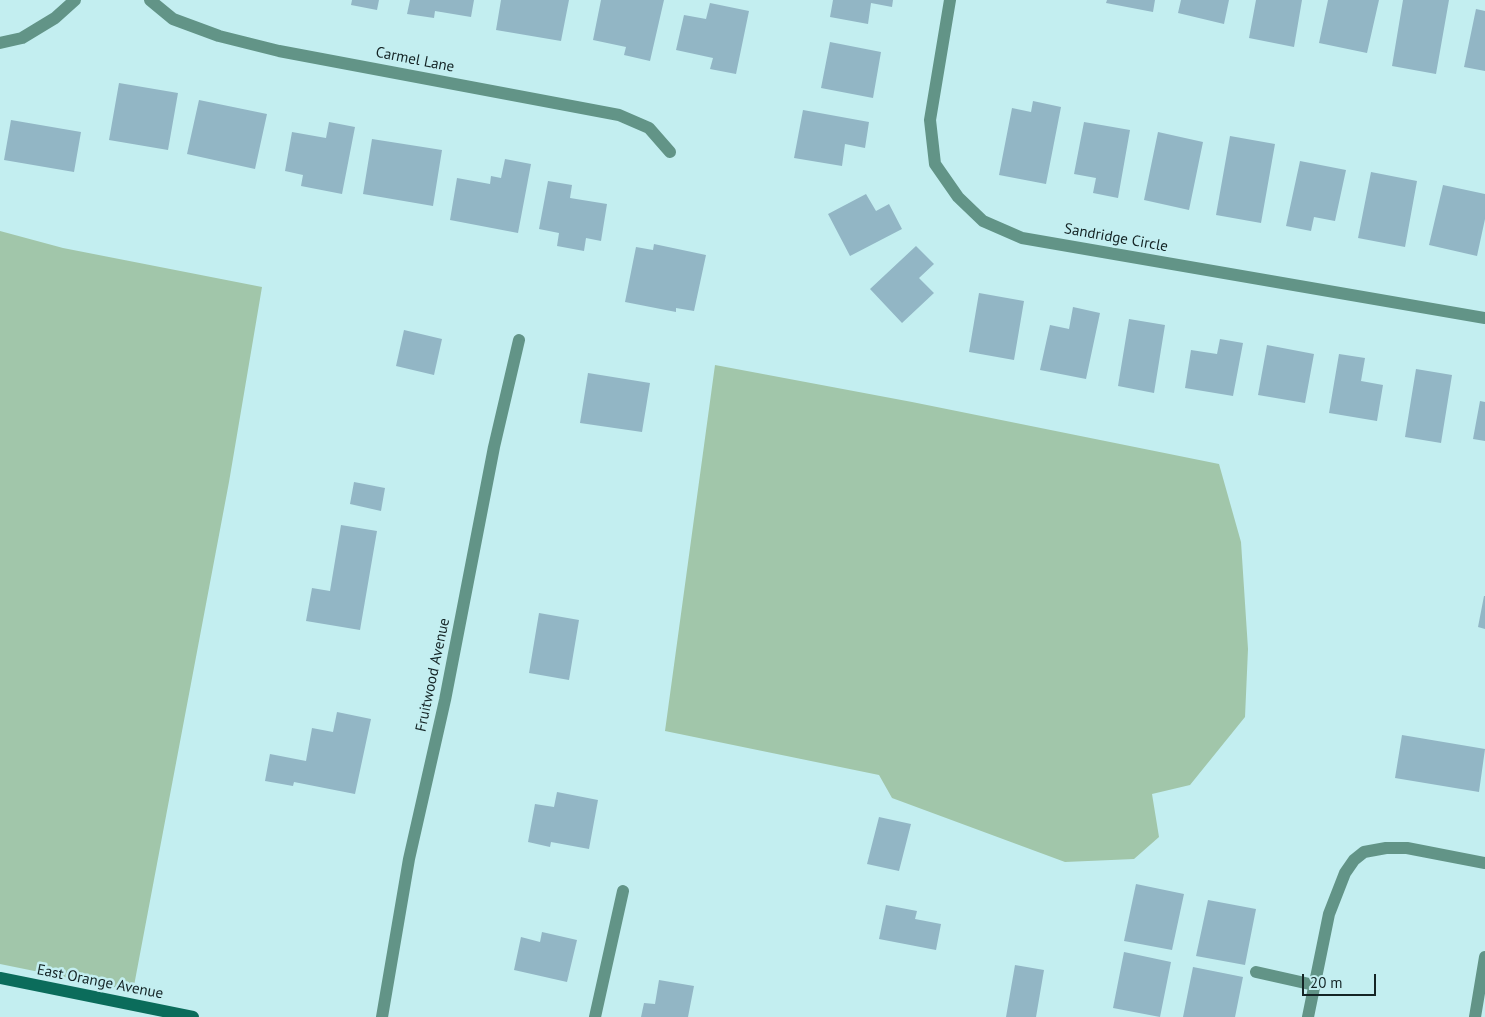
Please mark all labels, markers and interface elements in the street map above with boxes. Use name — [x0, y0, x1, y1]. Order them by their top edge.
street label: Carmel Lane — [374, 44, 456, 76]
street label: Sandridge Circle — [1063, 220, 1169, 256]
street label: Fruitwood Avenue — [412, 616, 454, 734]
street label: East Orange Avenue — [35, 961, 165, 1003]
scale bar — [1305, 964, 1379, 996]
text: 20 m — [1310, 973, 1343, 992]

